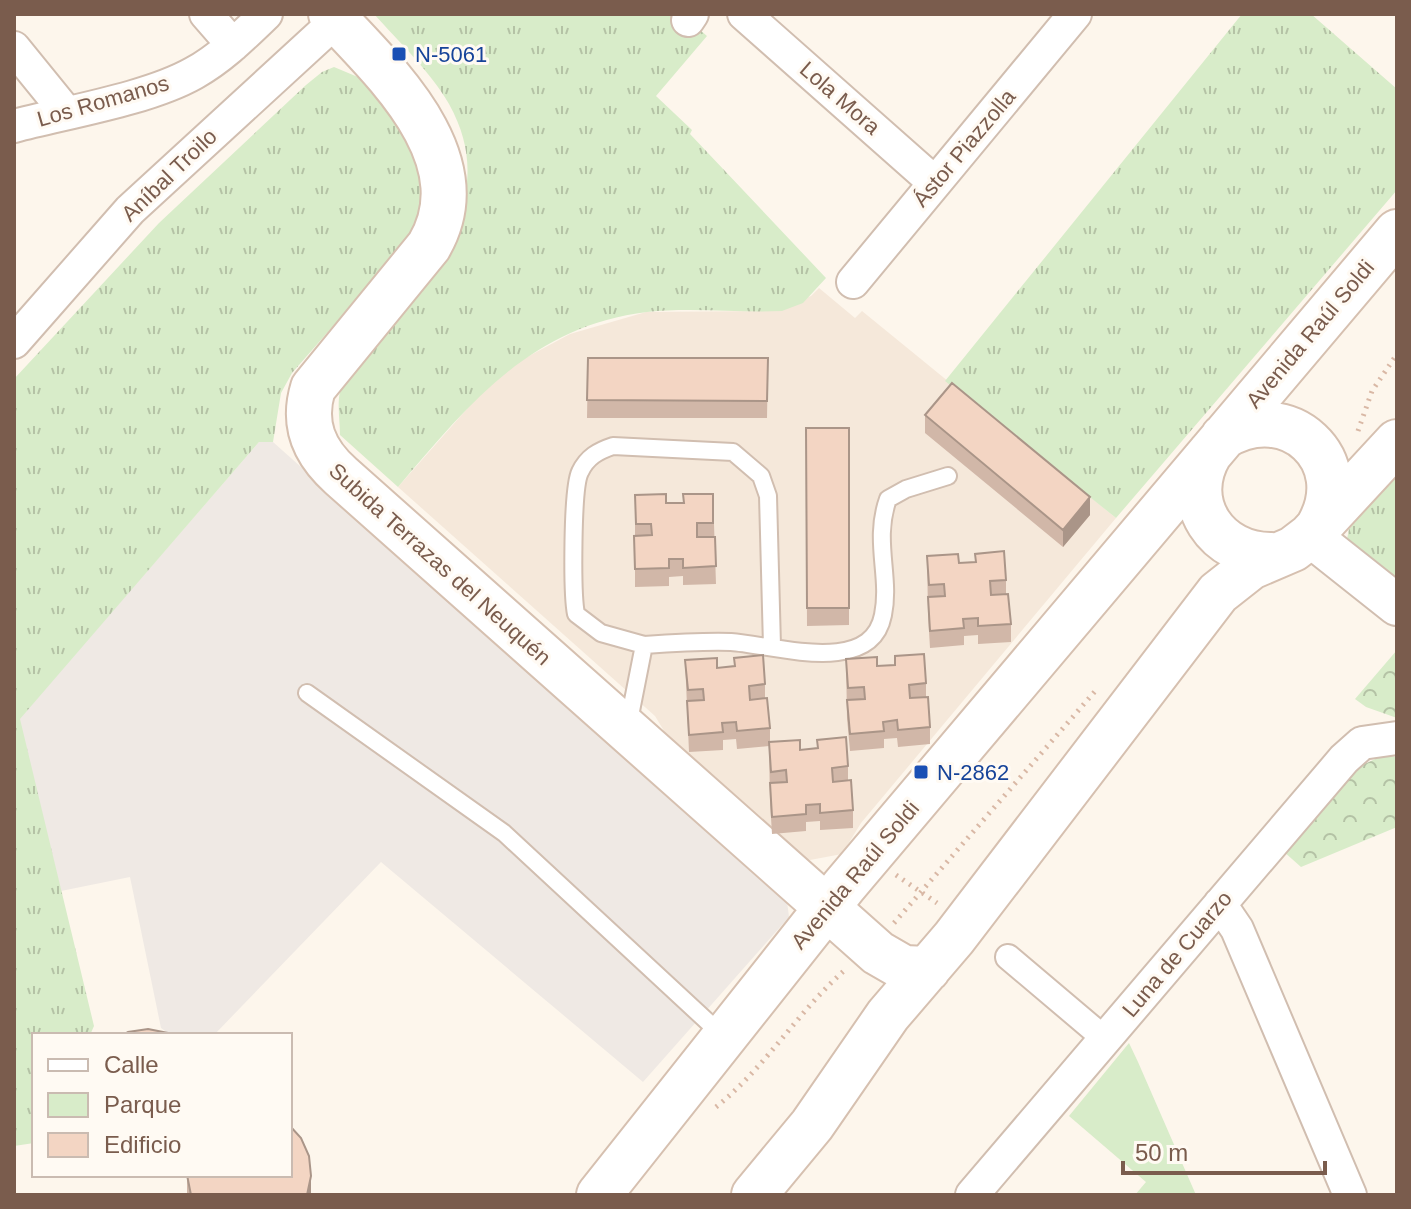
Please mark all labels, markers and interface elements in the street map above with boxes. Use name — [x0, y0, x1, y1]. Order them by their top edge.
place label: N-5061 — [415, 42, 487, 67]
marker: N-5061 — [390, 45, 408, 63]
street label: Lola Mora — [795, 56, 886, 140]
street label: Los Romanos — [34, 70, 172, 132]
street label: Ástor Piazzolla — [908, 84, 1021, 212]
street label: Aníbal Troilo — [116, 124, 222, 226]
street label: Avenida Raúl Soldi — [1241, 255, 1379, 413]
street label: Subida Terrazas del Neuquén — [324, 458, 556, 670]
place label: N-2862 — [937, 760, 1009, 785]
marker: N-2862 — [912, 763, 930, 781]
street label: Avenida Raúl Soldi — [786, 796, 924, 954]
street label: Luna de Cuarzo — [1117, 886, 1237, 1022]
legend — [32, 1033, 292, 1177]
text: Calle — [104, 1051, 159, 1078]
text: Parque — [104, 1091, 181, 1118]
scale bar — [1123, 1125, 1325, 1175]
text: Edificio — [104, 1131, 181, 1158]
text: 50 m — [1135, 1139, 1188, 1166]

